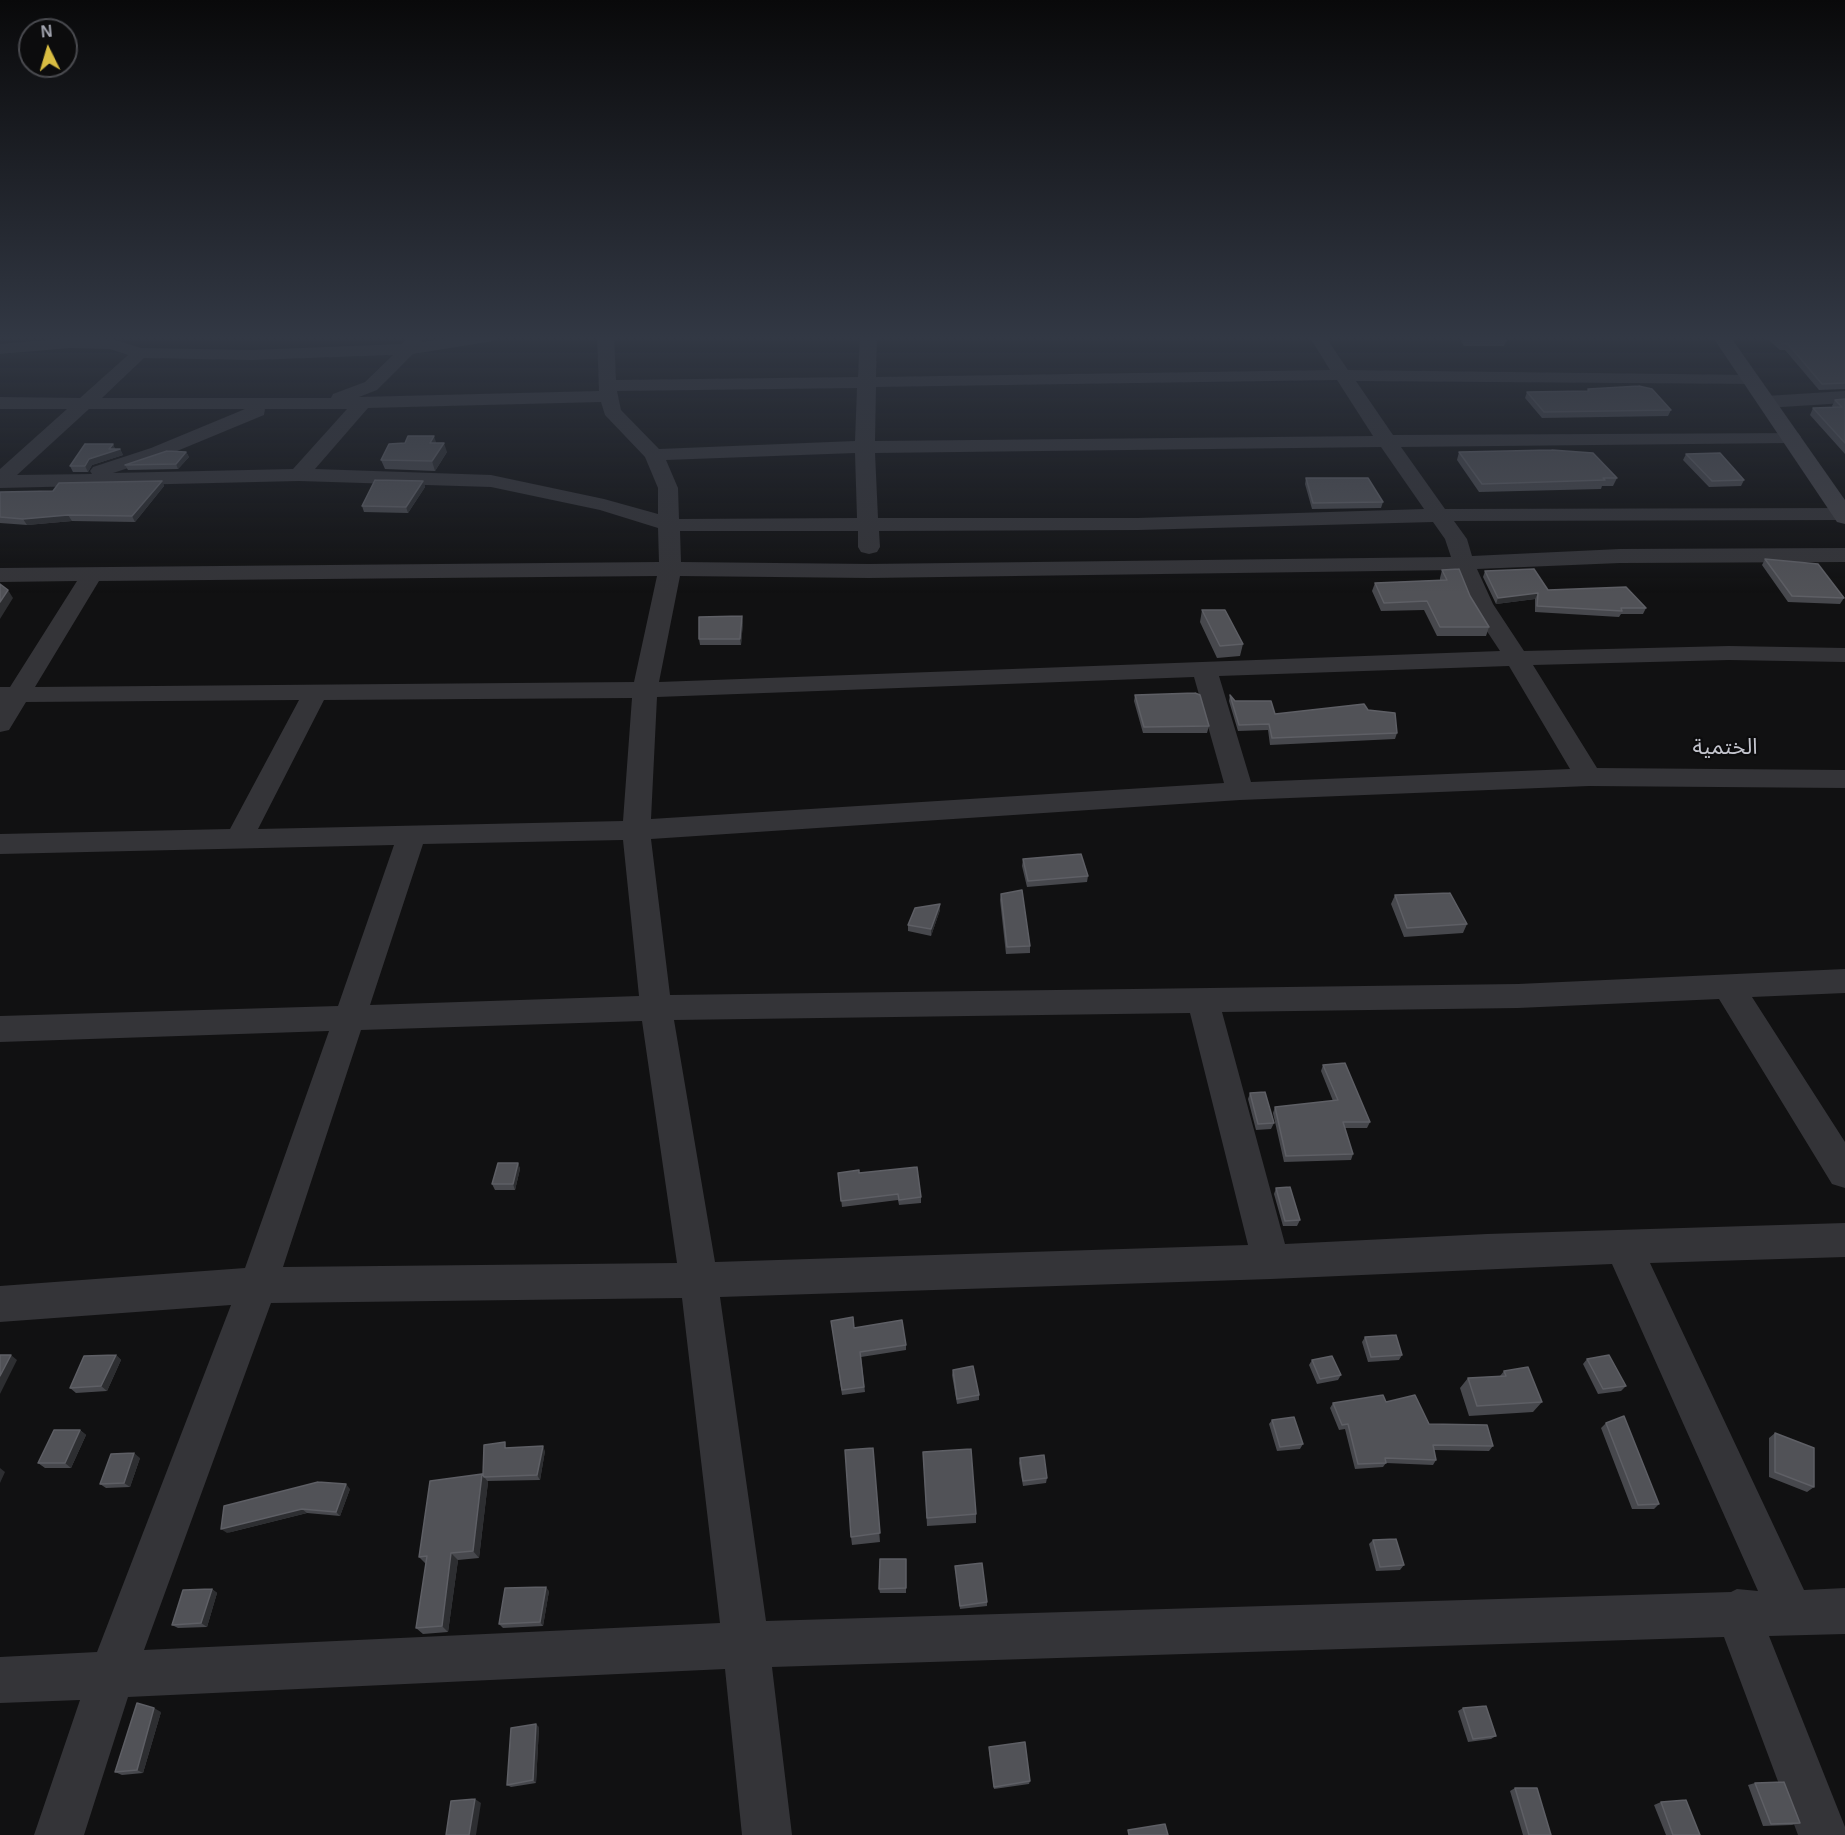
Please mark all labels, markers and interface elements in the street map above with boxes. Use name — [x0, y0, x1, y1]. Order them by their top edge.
north arrow — [18, 18, 78, 78]
text: N — [40, 23, 53, 41]
district label: الختمية — [1693, 735, 1757, 761]

